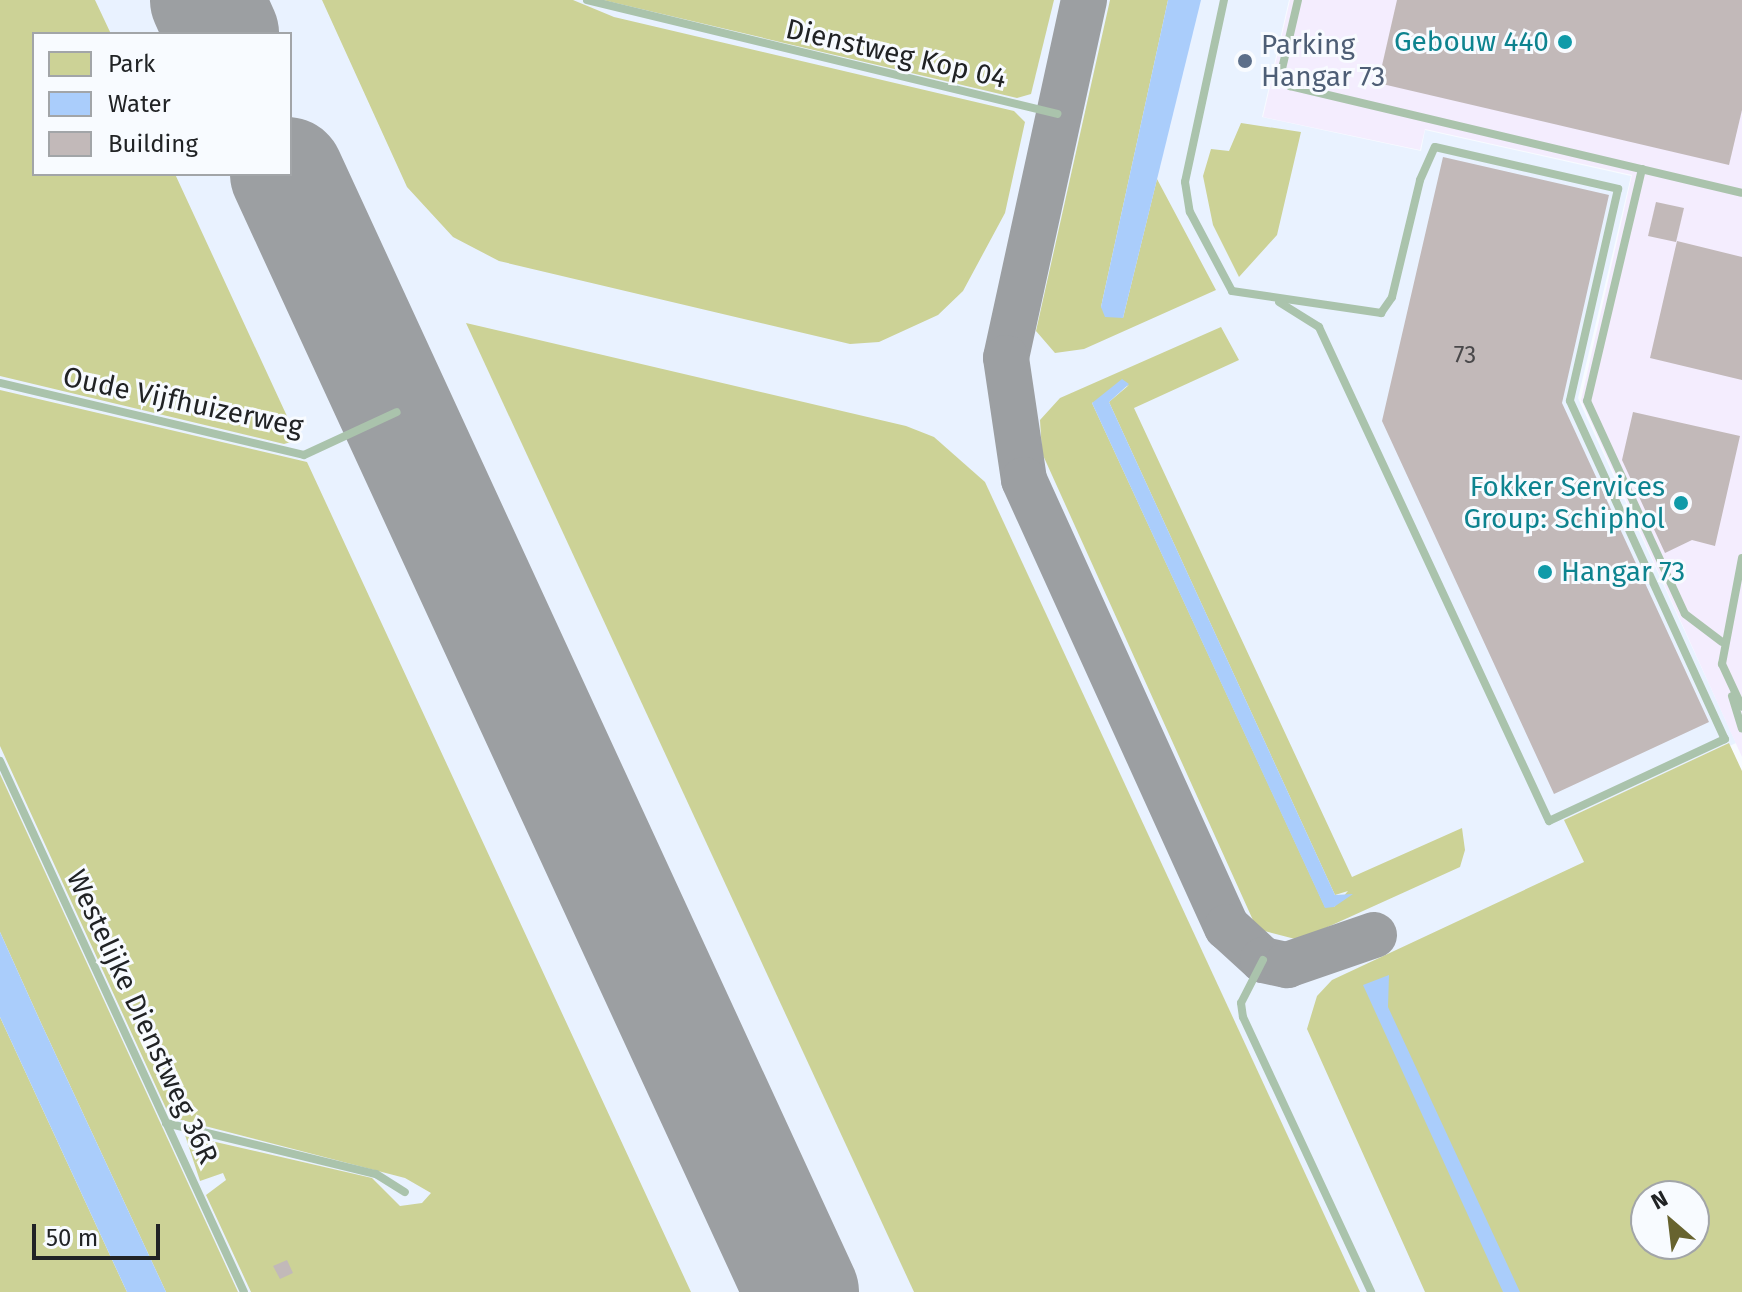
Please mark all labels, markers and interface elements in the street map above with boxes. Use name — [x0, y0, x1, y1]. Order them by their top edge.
street label: Dienstweg Kop 04 — [783, 12, 1009, 96]
place label: Gebouw 440 — [1394, 25, 1549, 59]
place label: Parking Hangar 73 — [1261, 28, 1385, 94]
legend — [32, 32, 292, 176]
marker: Gebouw 440 — [1556, 33, 1574, 51]
text: Park — [108, 50, 155, 78]
marker: Parking Hangar 73 — [1236, 52, 1254, 70]
text: Water — [108, 90, 171, 118]
text: Building — [108, 130, 198, 158]
house number: 73 — [1454, 342, 1476, 370]
street label: Oude Vijfhuizerweg — [60, 360, 306, 444]
place label: Fokker Services Group: Schiphol — [1463, 470, 1665, 536]
marker: Fokker Services Group: Schiphol — [1672, 494, 1690, 512]
place label: Hangar 73 — [1561, 555, 1685, 589]
marker: Hangar 73 — [1536, 563, 1554, 581]
street label: Westelijke Dienstweg 36R — [59, 865, 225, 1169]
north arrow — [1630, 1180, 1710, 1260]
text: N — [1647, 1185, 1672, 1215]
scale bar — [36, 1208, 164, 1258]
text: 50 m — [46, 1224, 98, 1252]

